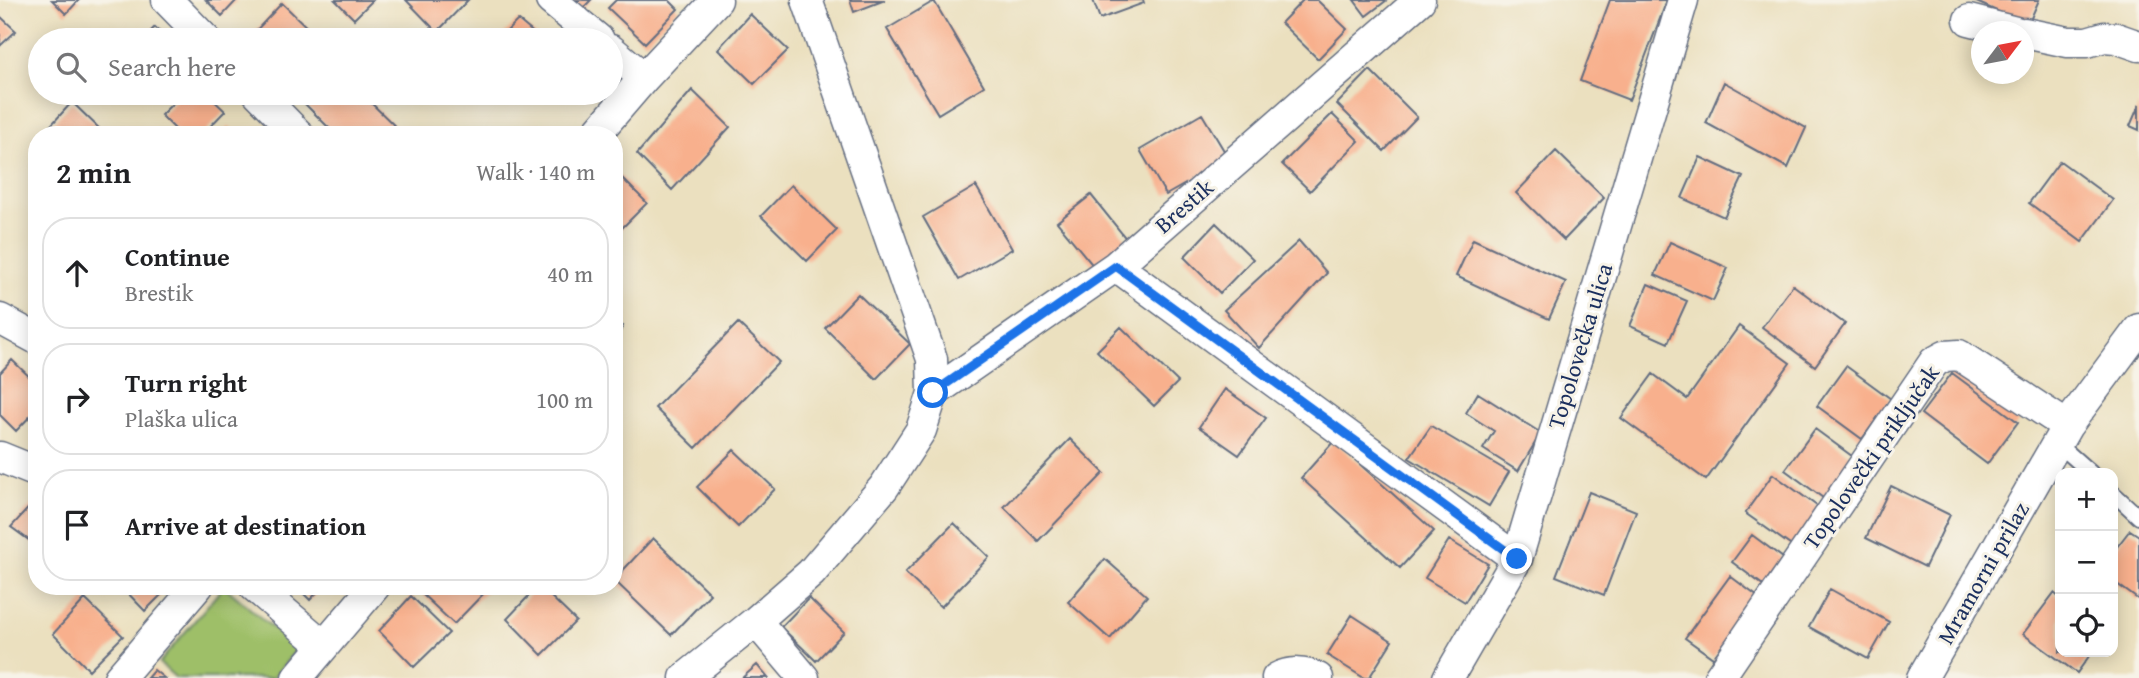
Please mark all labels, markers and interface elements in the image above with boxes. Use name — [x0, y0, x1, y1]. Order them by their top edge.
north arrow — [1971, 21, 2034, 84]
search box — [28, 28, 623, 105]
text: Search here — [108, 47, 236, 86]
icon: search — [52, 48, 90, 86]
text: 2 min — [56, 150, 131, 194]
text: Walk · 140 m — [476, 155, 595, 188]
street label: Brestik — [1147, 171, 1221, 240]
text: Continue — [125, 237, 230, 276]
icon: ahead — [58, 254, 96, 292]
text: 40 m — [547, 257, 593, 290]
street label: Topolovečka ulica — [1539, 259, 1620, 433]
text: Brestik — [125, 276, 193, 309]
street label: Topolovečki priključak — [1794, 357, 1947, 556]
text: Turn right — [125, 363, 247, 402]
route start — [917, 377, 948, 408]
icon: right — [58, 380, 96, 418]
text: 100 m — [536, 383, 593, 416]
text: Plaška ulica — [125, 402, 238, 435]
map controls — [2055, 468, 2118, 657]
button: + — [2055, 468, 2118, 531]
street label: Mramorni prilaz — [1928, 496, 2037, 650]
icon: arrive — [58, 506, 96, 544]
text: Arrive at destination — [125, 506, 366, 545]
button: − — [2055, 531, 2118, 594]
route end — [1501, 543, 1532, 574]
button: locate — [2055, 594, 2118, 657]

